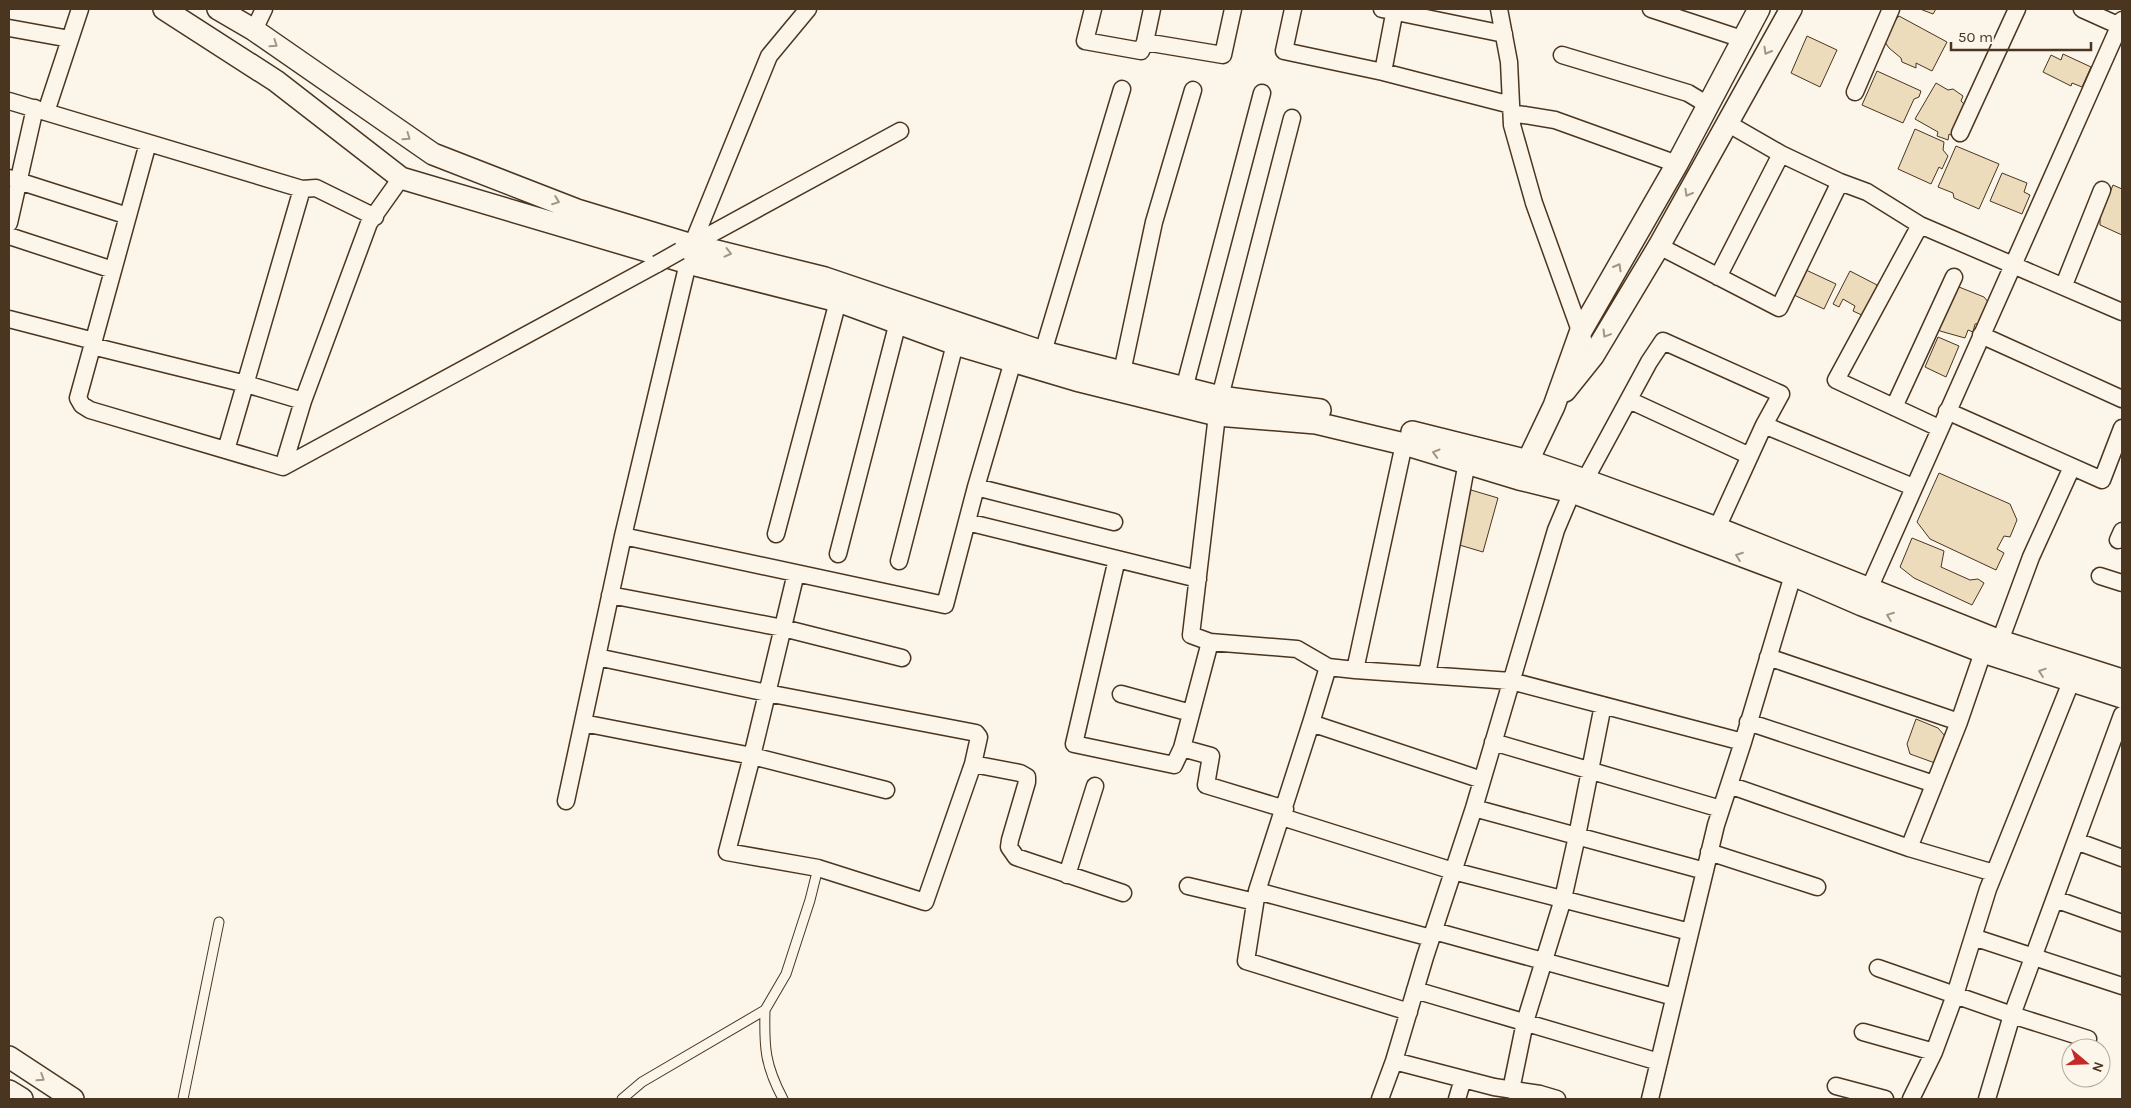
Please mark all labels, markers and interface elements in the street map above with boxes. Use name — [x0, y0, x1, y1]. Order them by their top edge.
scale bar — [1951, 20, 2091, 52]
text: 50 m — [1958, 28, 1993, 46]
one-way arrow — [268, 38, 278, 47]
one-way arrow — [1764, 46, 1774, 55]
one-way arrow — [401, 131, 411, 140]
one-way arrow — [1684, 188, 1694, 197]
one-way arrow — [551, 196, 559, 206]
one-way arrow — [723, 247, 732, 258]
one-way arrow — [1612, 263, 1622, 272]
one-way arrow — [1603, 328, 1613, 337]
one-way arrow — [1433, 449, 1441, 459]
one-way arrow — [1735, 552, 1744, 562]
one-way arrow — [1886, 612, 1895, 622]
one-way arrow — [2039, 668, 2047, 678]
north arrow — [2061, 1038, 2111, 1088]
text: N — [2088, 1060, 2107, 1075]
one-way arrow — [36, 1072, 45, 1082]

